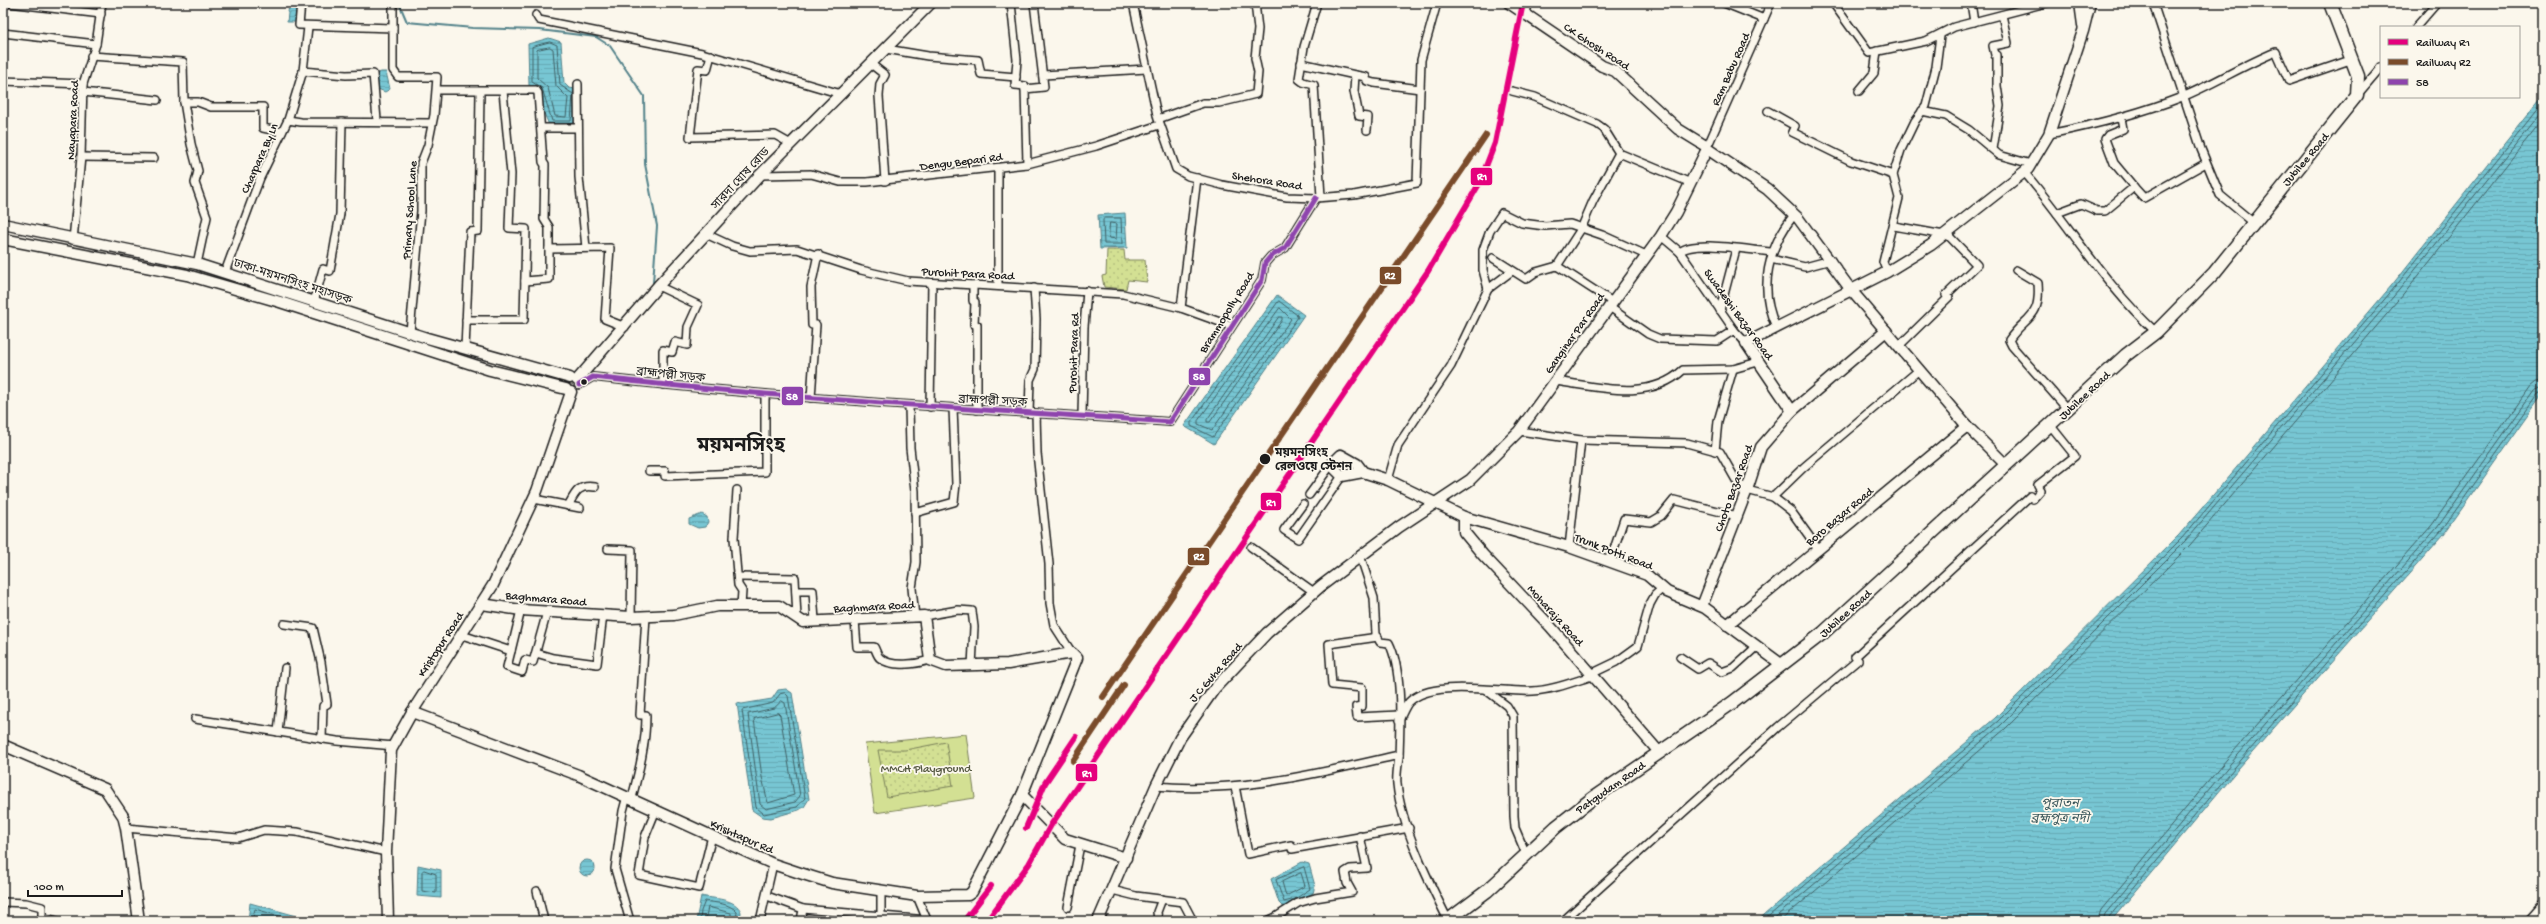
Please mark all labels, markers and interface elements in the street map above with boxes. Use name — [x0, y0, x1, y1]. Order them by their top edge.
street label: CK Ghosh Road — [1560, 21, 1632, 75]
legend — [2380, 26, 2520, 98]
street label: Ram Babu Road — [1710, 30, 1755, 108]
text: Railway R1 — [2416, 37, 2470, 51]
text: Railway R2 — [2416, 57, 2471, 71]
text: 58 — [2416, 77, 2429, 91]
street label: Nayapara Road — [65, 79, 83, 160]
street label: Charpara By Ln — [239, 121, 283, 196]
street label: Jubilee Road — [2280, 130, 2333, 190]
street label: সারদা ঘোষ রোড — [709, 145, 774, 214]
street label: Dengu Bepari Rd — [918, 151, 1004, 175]
street label: Primary School Lane — [401, 160, 421, 261]
line badge: R1 — [1470, 167, 1493, 186]
street label: Shehora Road — [1231, 170, 1304, 195]
text: R1 — [1476, 172, 1487, 184]
street label: ঢাকা-ময়মনসিংহ মহাসড়ক — [230, 254, 355, 309]
street label: Purohit Para Road — [920, 266, 1016, 284]
line badge: R2 — [1379, 266, 1402, 285]
street label: Swadeshi Bazar Road — [1700, 267, 1776, 364]
street label: Brammopolly Road — [1197, 269, 1259, 357]
text: R2 — [1383, 271, 1396, 283]
street label: Ganginar Par Road — [1543, 290, 1609, 377]
street label: Purohit Para Rd — [1067, 312, 1083, 394]
street label: ব্রাহ্মপল্লী সড়ক — [635, 362, 706, 387]
line badge: 58 — [1188, 367, 1211, 386]
street label: Jubilee Road — [2057, 369, 2115, 424]
text: 58 — [1193, 372, 1205, 384]
unlabelled marker — [579, 377, 589, 387]
line badge: 58 — [781, 386, 804, 406]
street label: ব্রাহ্মপল্লী সড়ক — [957, 390, 1028, 411]
text: 58 — [786, 392, 798, 404]
district label: ময়মনসিংহ — [696, 432, 786, 459]
street label: Choto Bazar Road — [1713, 443, 1757, 534]
place label: ময়মনসিংহ রেলওয়ে স্টেশন — [1274, 444, 1353, 475]
marker: ময়মনসিংহ রেলওয়ে স্টেশন — [1258, 452, 1272, 466]
street label: Boro Bazar Road — [1803, 485, 1878, 550]
line badge: R1 — [1260, 492, 1282, 511]
text: R1 — [1265, 498, 1276, 510]
street label: Trunk Potti Road — [1571, 531, 1655, 575]
line badge: R2 — [1187, 547, 1210, 566]
text: R2 — [1192, 552, 1205, 564]
street label: Moharaja Road — [1523, 583, 1586, 651]
street label: Jubilee Road — [1817, 587, 1876, 641]
street label: Baghmara Road — [504, 589, 588, 611]
street label: Baghmara Road — [832, 599, 916, 617]
street label: Kristopur Road — [416, 610, 468, 680]
street label: J C Guha Road — [1187, 640, 1247, 706]
street label: Patgudam Road — [1573, 759, 1649, 818]
park label: MMCH Playground — [881, 763, 972, 777]
line badge: R1 — [1075, 763, 1098, 782]
text: R1 — [1081, 769, 1092, 781]
water label: পুরাতন ব্রহ্মপুত্র নদী — [2031, 797, 2092, 827]
street label: Krishtapur Rd — [707, 818, 776, 858]
scale bar — [28, 872, 122, 898]
text: 100 m — [33, 881, 64, 895]

